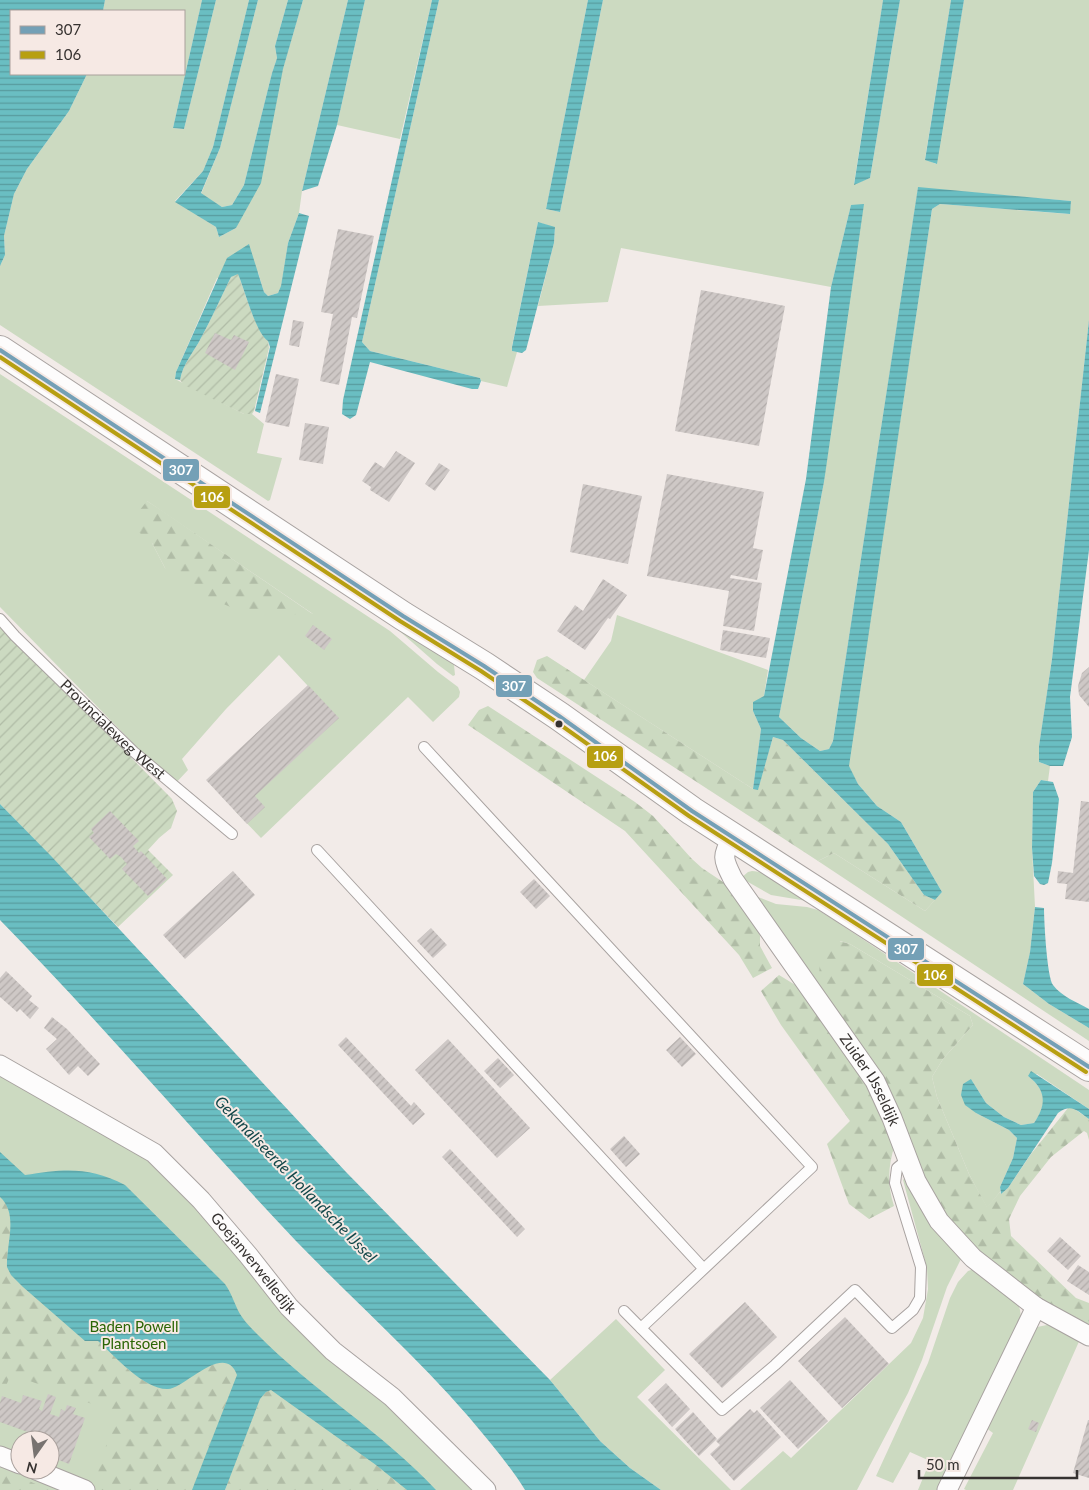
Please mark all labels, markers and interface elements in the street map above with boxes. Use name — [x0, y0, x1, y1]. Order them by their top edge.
legend — [10, 10, 185, 75]
text: 307 — [55, 20, 81, 38]
text: 106 — [55, 45, 81, 63]
line badge: 307 — [162, 458, 200, 482]
text: 307 — [169, 461, 193, 478]
line badge: 106 — [193, 485, 231, 509]
text: 106 — [200, 488, 224, 505]
line badge: 307 — [495, 674, 533, 698]
street label: Provincialeweg West — [57, 675, 170, 783]
text: 307 — [502, 677, 526, 694]
unlabelled marker — [554, 719, 564, 729]
line badge: 106 — [586, 745, 624, 769]
text: 106 — [593, 747, 617, 764]
line badge: 307 — [887, 937, 925, 961]
text: 307 — [894, 940, 918, 957]
line badge: 106 — [916, 963, 954, 987]
text: 106 — [923, 966, 947, 983]
street label: Zuider IJsseldijk — [837, 1030, 904, 1128]
water label: Gekanaliseerde Hollandsche IJssel — [212, 1091, 381, 1266]
street label: Goejanverwelledijk — [208, 1208, 301, 1317]
park label: Baden Powell Plantsoen — [89, 1317, 179, 1352]
north arrow — [10, 1430, 60, 1480]
scale bar — [919, 1448, 1076, 1480]
text: 50 m — [926, 1455, 960, 1473]
text: N — [24, 1459, 39, 1478]

